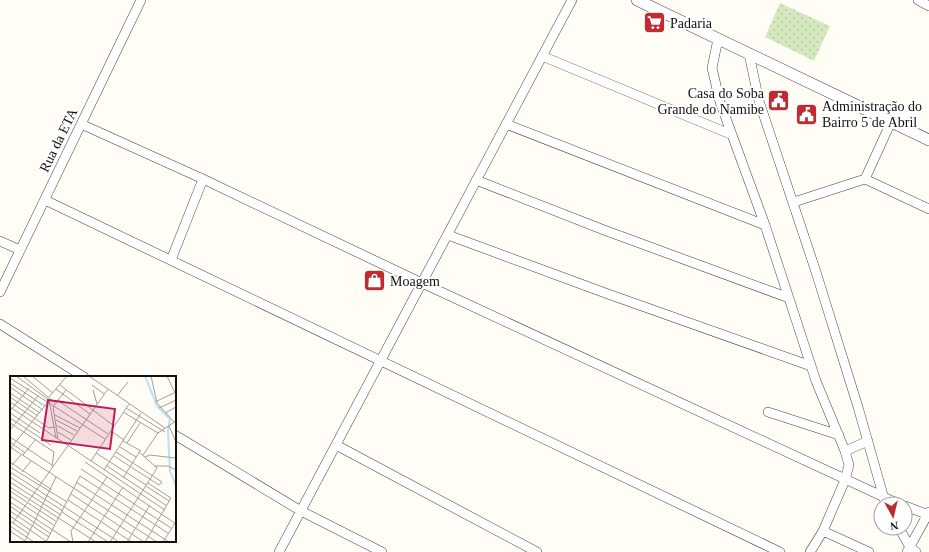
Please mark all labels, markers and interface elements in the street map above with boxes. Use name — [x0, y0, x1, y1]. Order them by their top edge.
supermarket icon: Padaria — [641, 10, 667, 36]
place label: Padaria — [670, 16, 713, 31]
place label: Casa do Soba Grande do Namibe — [657, 86, 765, 117]
public building icon: Casa do Soba Grande do Namibe — [766, 88, 792, 114]
place label: Administração do Bairro 5 de Abril — [822, 99, 922, 130]
public building icon: Administração do Bairro 5 de Abril — [793, 101, 819, 127]
street label: Rua da ETA — [37, 105, 81, 174]
shop icon: Moagem — [361, 268, 387, 294]
place label: Moagem — [390, 274, 440, 289]
inset map — [10, 376, 176, 542]
north arrow — [873, 496, 913, 536]
text: N — [890, 519, 899, 532]

